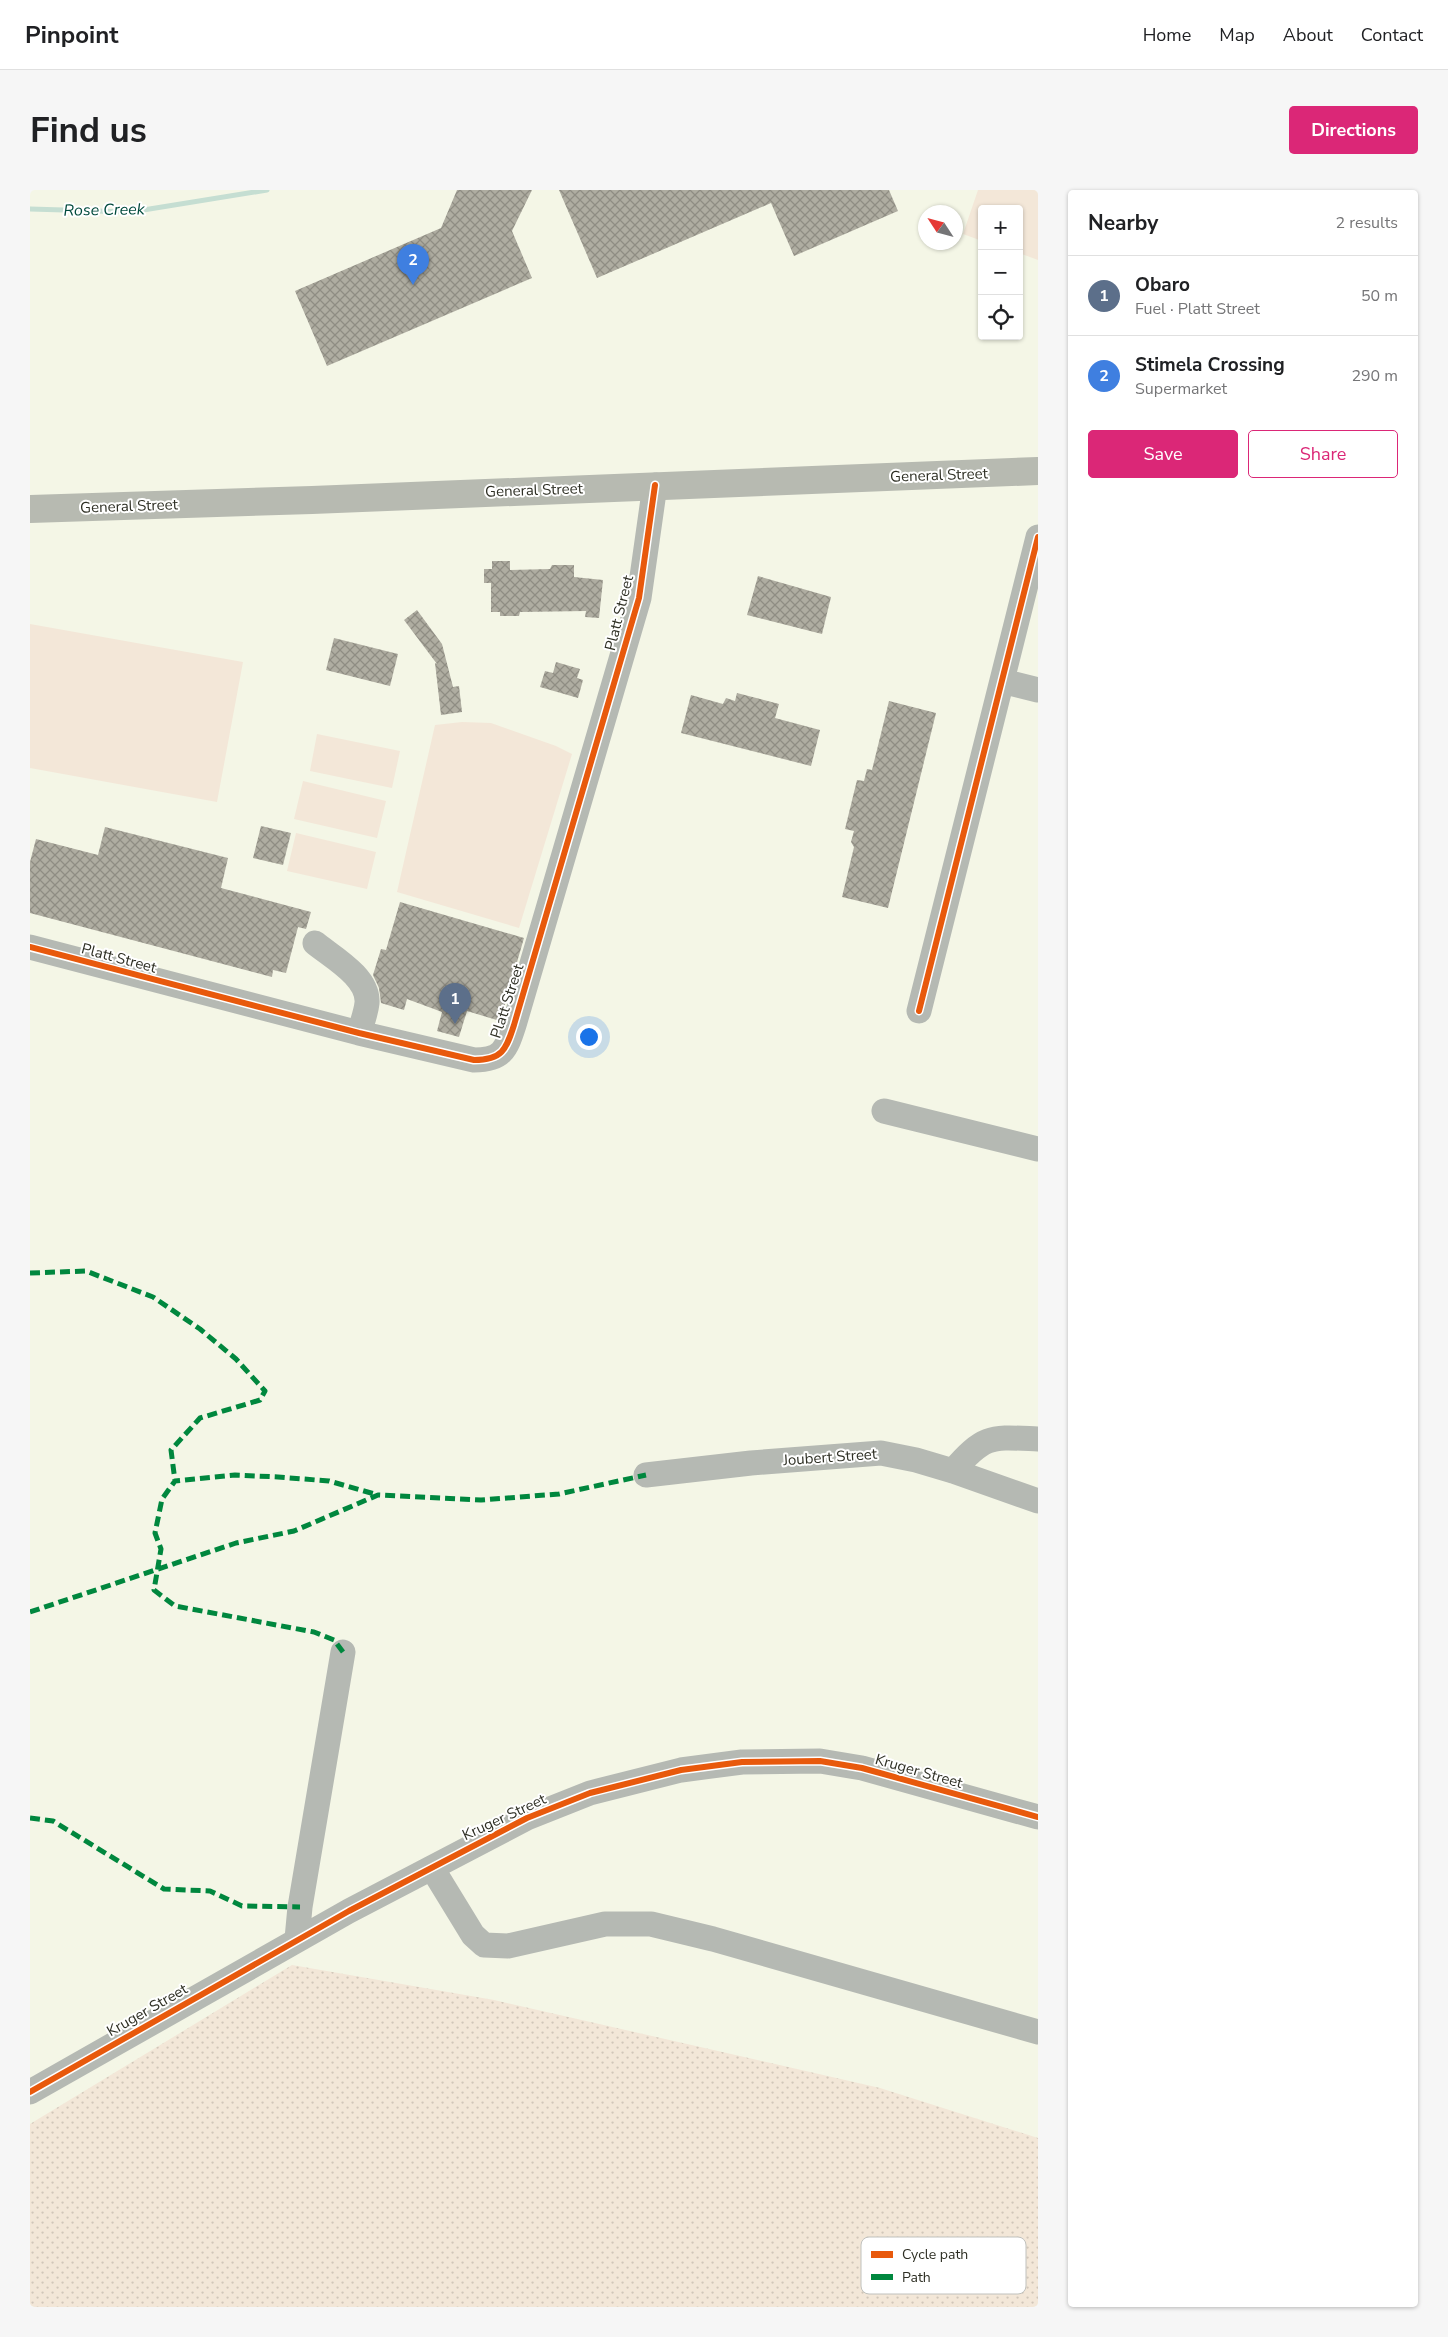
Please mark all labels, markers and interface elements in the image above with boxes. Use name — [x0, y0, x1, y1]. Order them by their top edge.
text: Pinpoint — [25, 19, 118, 51]
text: Home — [1143, 23, 1191, 47]
text: Map — [1219, 23, 1255, 47]
text: About — [1283, 23, 1333, 47]
text: Contact — [1361, 23, 1423, 47]
button: Directions — [1289, 106, 1418, 154]
text: Find us — [30, 107, 147, 154]
water label: Rose Creek — [63, 198, 146, 222]
north arrow — [918, 205, 963, 250]
map controls — [978, 205, 1023, 340]
button: + — [978, 205, 1023, 250]
text: Nearby — [1088, 209, 1158, 237]
text: 2 results — [1336, 212, 1398, 234]
pin: 2 — [397, 244, 429, 285]
button: − — [978, 250, 1023, 295]
text: Obaro — [1135, 272, 1190, 298]
text: 1 — [1099, 285, 1109, 307]
text: 50 m — [1361, 285, 1398, 307]
button: locate — [978, 295, 1023, 340]
text: Fuel · Platt Street — [1135, 298, 1260, 320]
text: Stimela Crossing — [1135, 352, 1285, 378]
text: 2 — [1099, 365, 1109, 387]
text: 290 m — [1351, 365, 1398, 387]
text: Supermarket — [1135, 378, 1227, 400]
button: Save — [1088, 430, 1238, 478]
button: Share — [1248, 430, 1398, 478]
street label: General Street — [890, 463, 989, 487]
street label: General Street — [485, 478, 584, 502]
street label: General Street — [80, 494, 179, 518]
street label: Platt Street — [600, 573, 638, 653]
street label: Platt Street — [79, 938, 159, 978]
street label: Platt Street — [486, 961, 529, 1041]
pin: 1 — [439, 983, 471, 1024]
your location — [576, 1024, 602, 1050]
street label: Joubert Street — [781, 1444, 878, 1470]
street label: Kruger Street — [873, 1749, 966, 1793]
street label: Kruger Street — [459, 1789, 550, 1845]
street label: Kruger Street — [103, 1978, 192, 2041]
legend — [861, 2237, 1026, 2294]
text: Cycle path — [902, 2245, 968, 2264]
text: Path — [902, 2268, 931, 2287]

